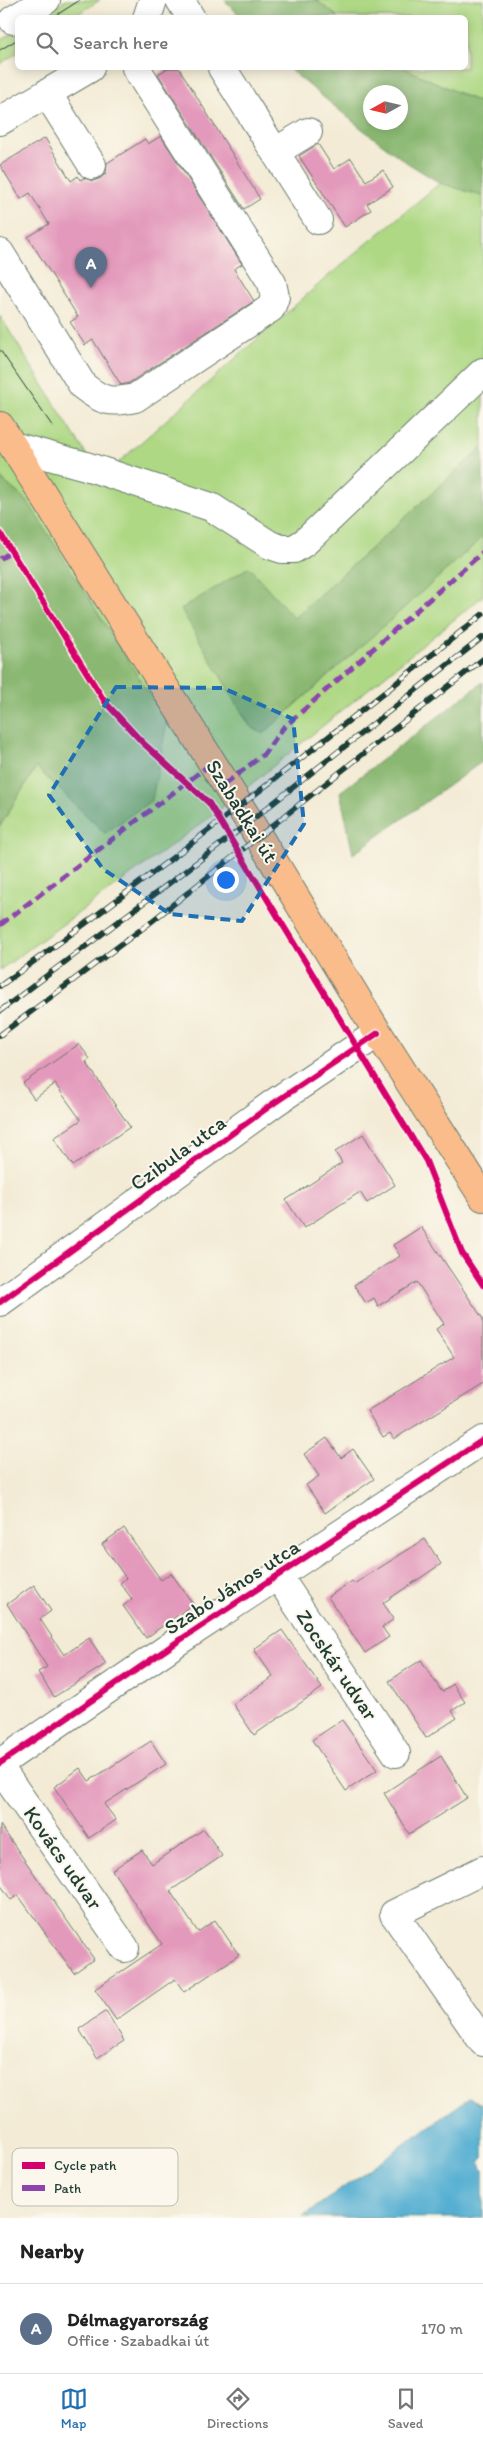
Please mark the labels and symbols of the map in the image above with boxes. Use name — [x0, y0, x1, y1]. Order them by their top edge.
north arrow — [363, 85, 408, 130]
pin: A — [75, 247, 107, 288]
street label: Szabadkai út — [201, 755, 284, 867]
your location — [213, 867, 239, 893]
street label: Czibula utca — [125, 1110, 230, 1196]
street label: Szabó János utca — [159, 1533, 304, 1640]
street label: Zocskár udvar — [291, 1605, 384, 1725]
street label: Kovács udvar — [19, 1801, 109, 1915]
legend — [12, 2148, 178, 2206]
text: Cycle path — [54, 2157, 117, 2174]
text: Path — [54, 2180, 81, 2197]

